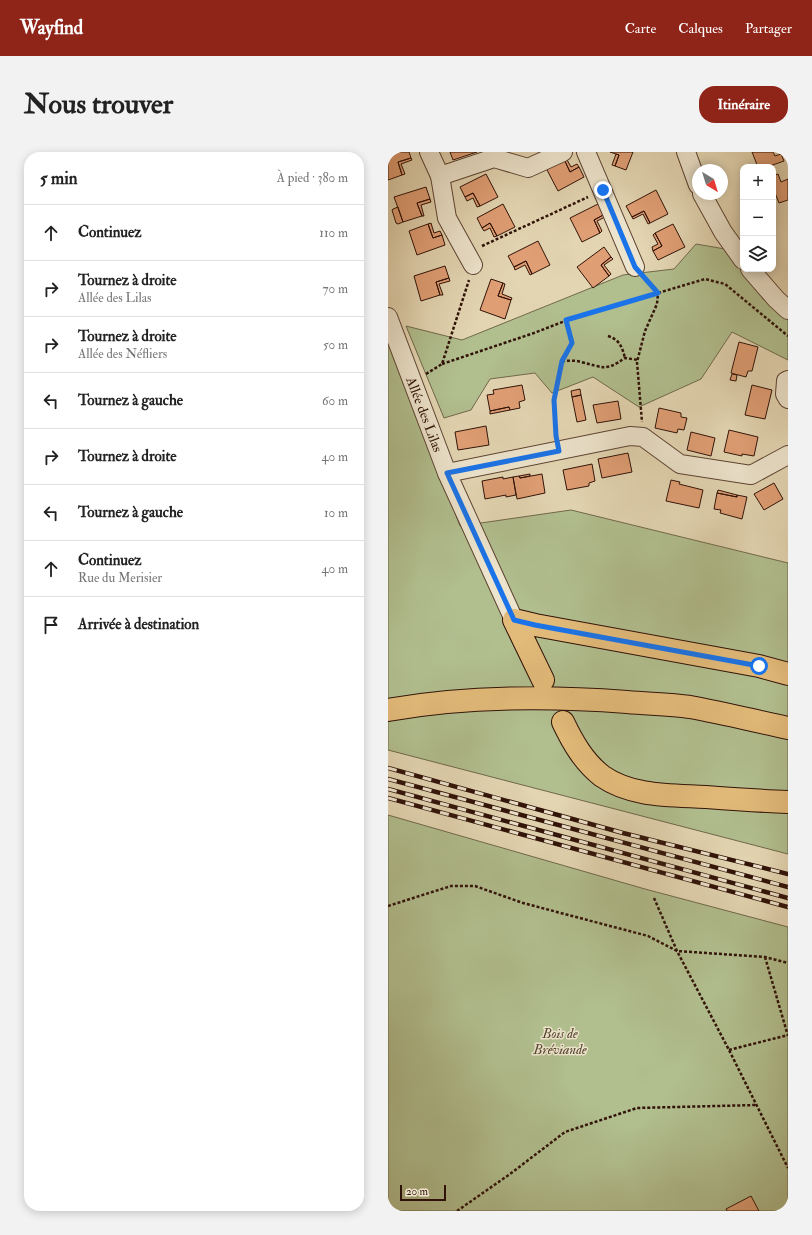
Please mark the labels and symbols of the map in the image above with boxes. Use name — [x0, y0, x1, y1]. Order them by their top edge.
north arrow — [692, 164, 728, 200]
route end — [594, 181, 612, 199]
street label: Allée des Lilas — [402, 373, 447, 455]
route start — [750, 657, 768, 675]
park label: Bois de Bréviande — [532, 1025, 587, 1058]
scale bar — [400, 1183, 446, 1202]

